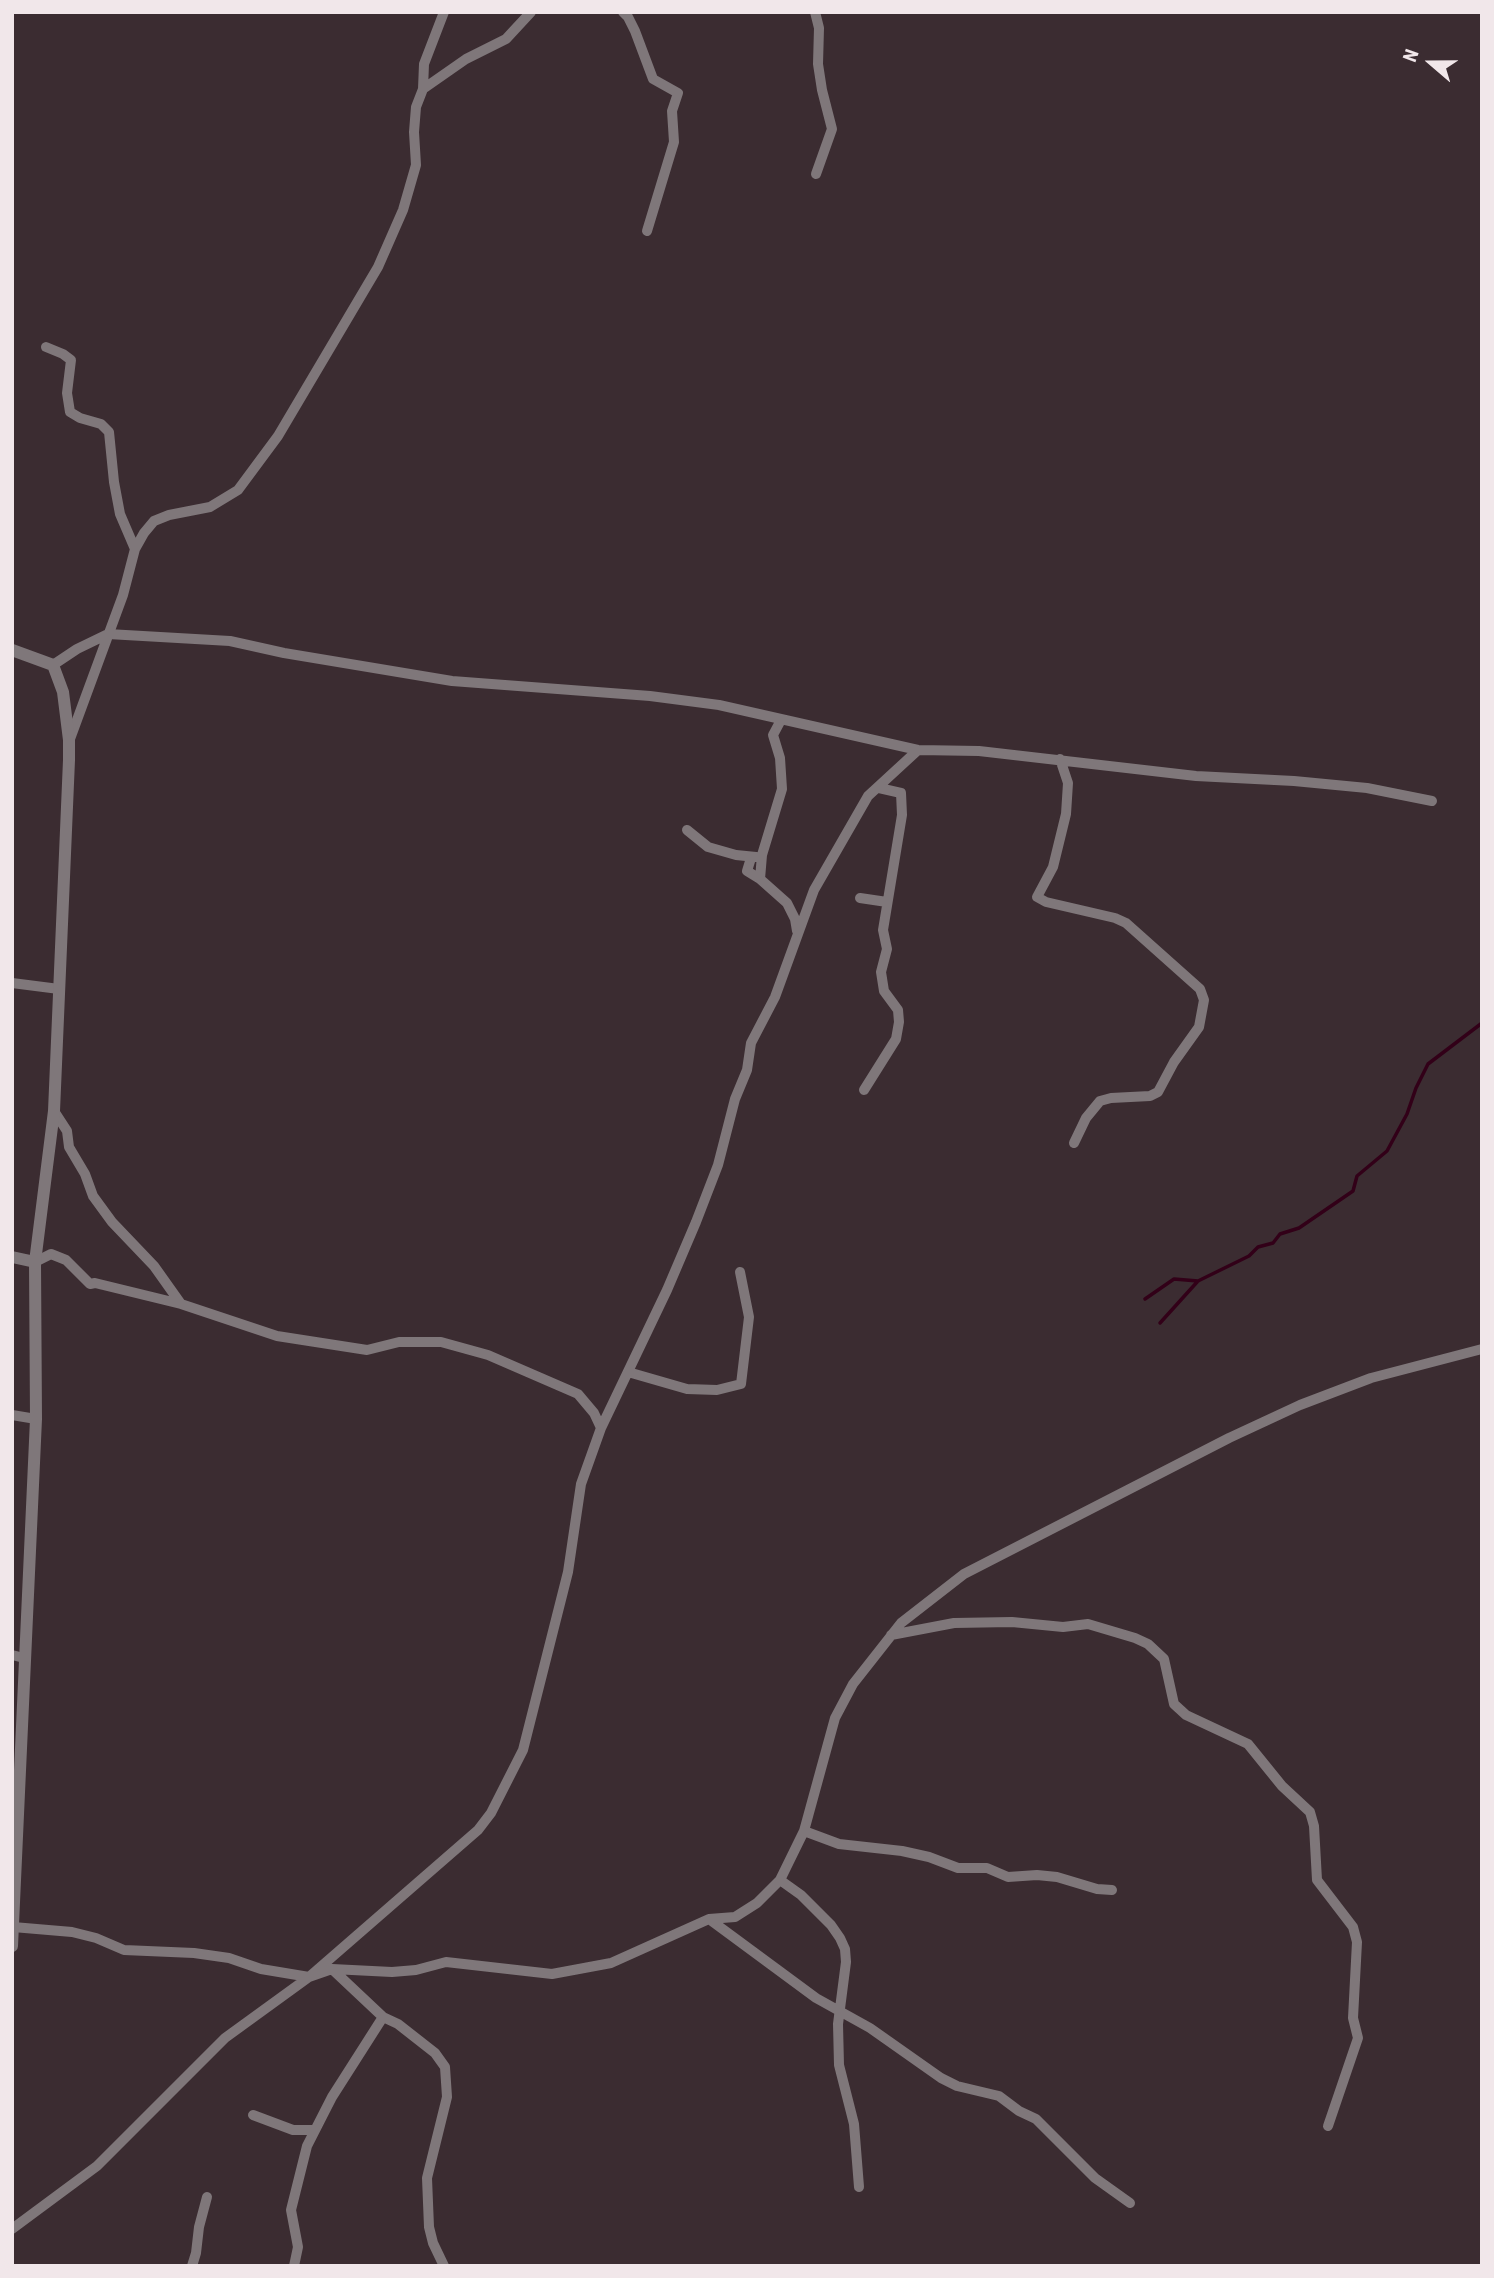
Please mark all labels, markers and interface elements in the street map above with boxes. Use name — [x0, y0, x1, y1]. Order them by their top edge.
north arrow — [1396, 28, 1466, 98]
text: N — [1398, 46, 1424, 65]

